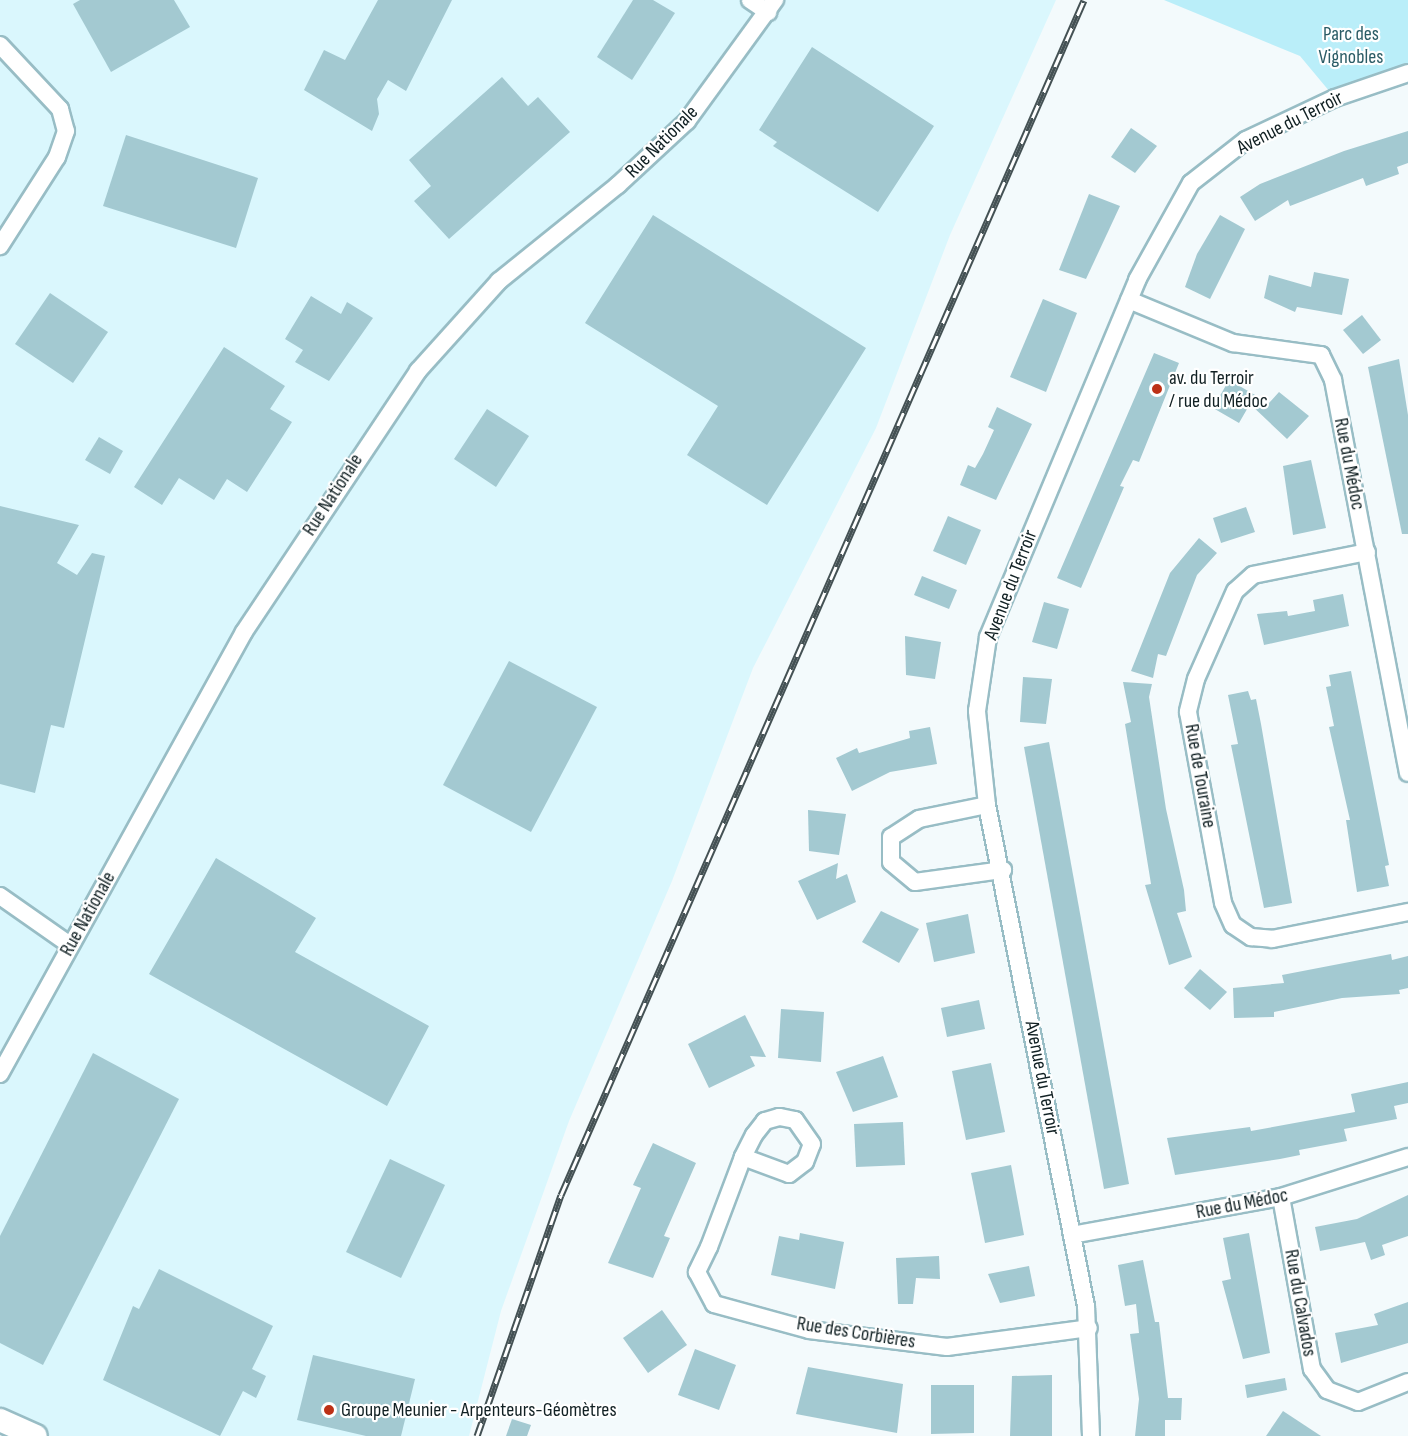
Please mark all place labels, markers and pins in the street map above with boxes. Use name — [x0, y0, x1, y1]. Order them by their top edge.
place label: av. du Terroir / rue du Médoc — [1169, 366, 1268, 413]
marker: av. du Terroir / rue du Médoc — [1150, 382, 1164, 396]
place label: Groupe Meunier - Arpenteurs-Géomètres — [341, 1398, 617, 1422]
marker: Groupe Meunier - Arpenteurs-Géomètres — [322, 1403, 336, 1417]

